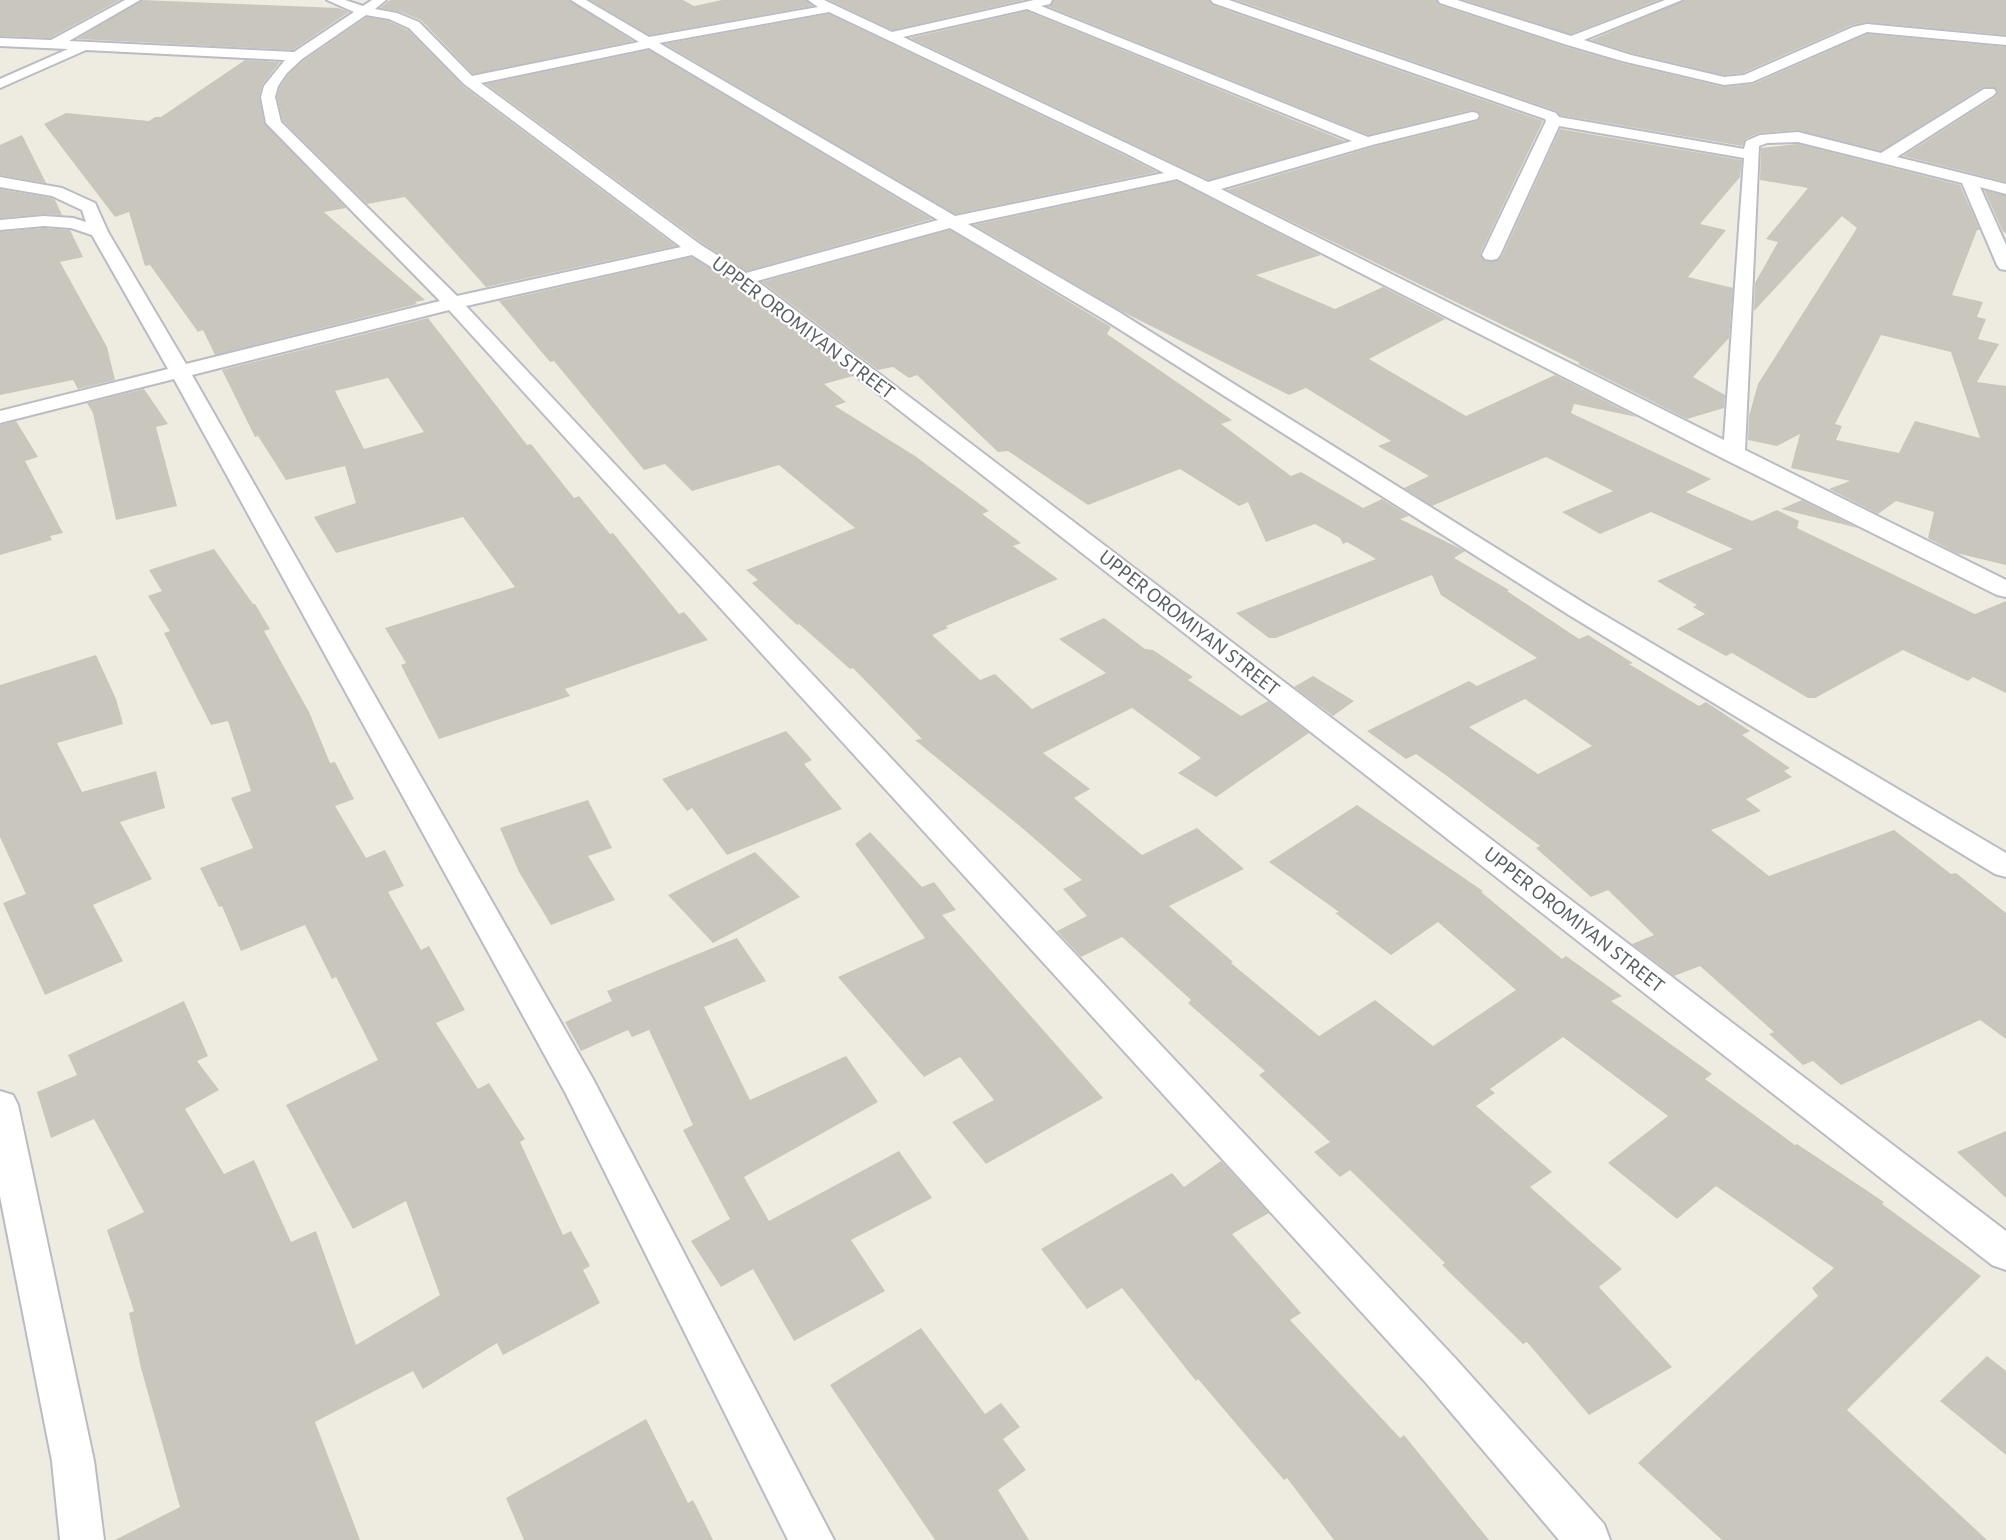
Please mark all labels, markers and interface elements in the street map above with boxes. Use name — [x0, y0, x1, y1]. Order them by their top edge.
street label: UPPER OROMIYAN STREET — [707, 251, 899, 405]
street label: UPPER OROMIYAN STREET — [1094, 545, 1284, 701]
street label: UPPER OROMIYAN STREET — [1479, 842, 1669, 998]

